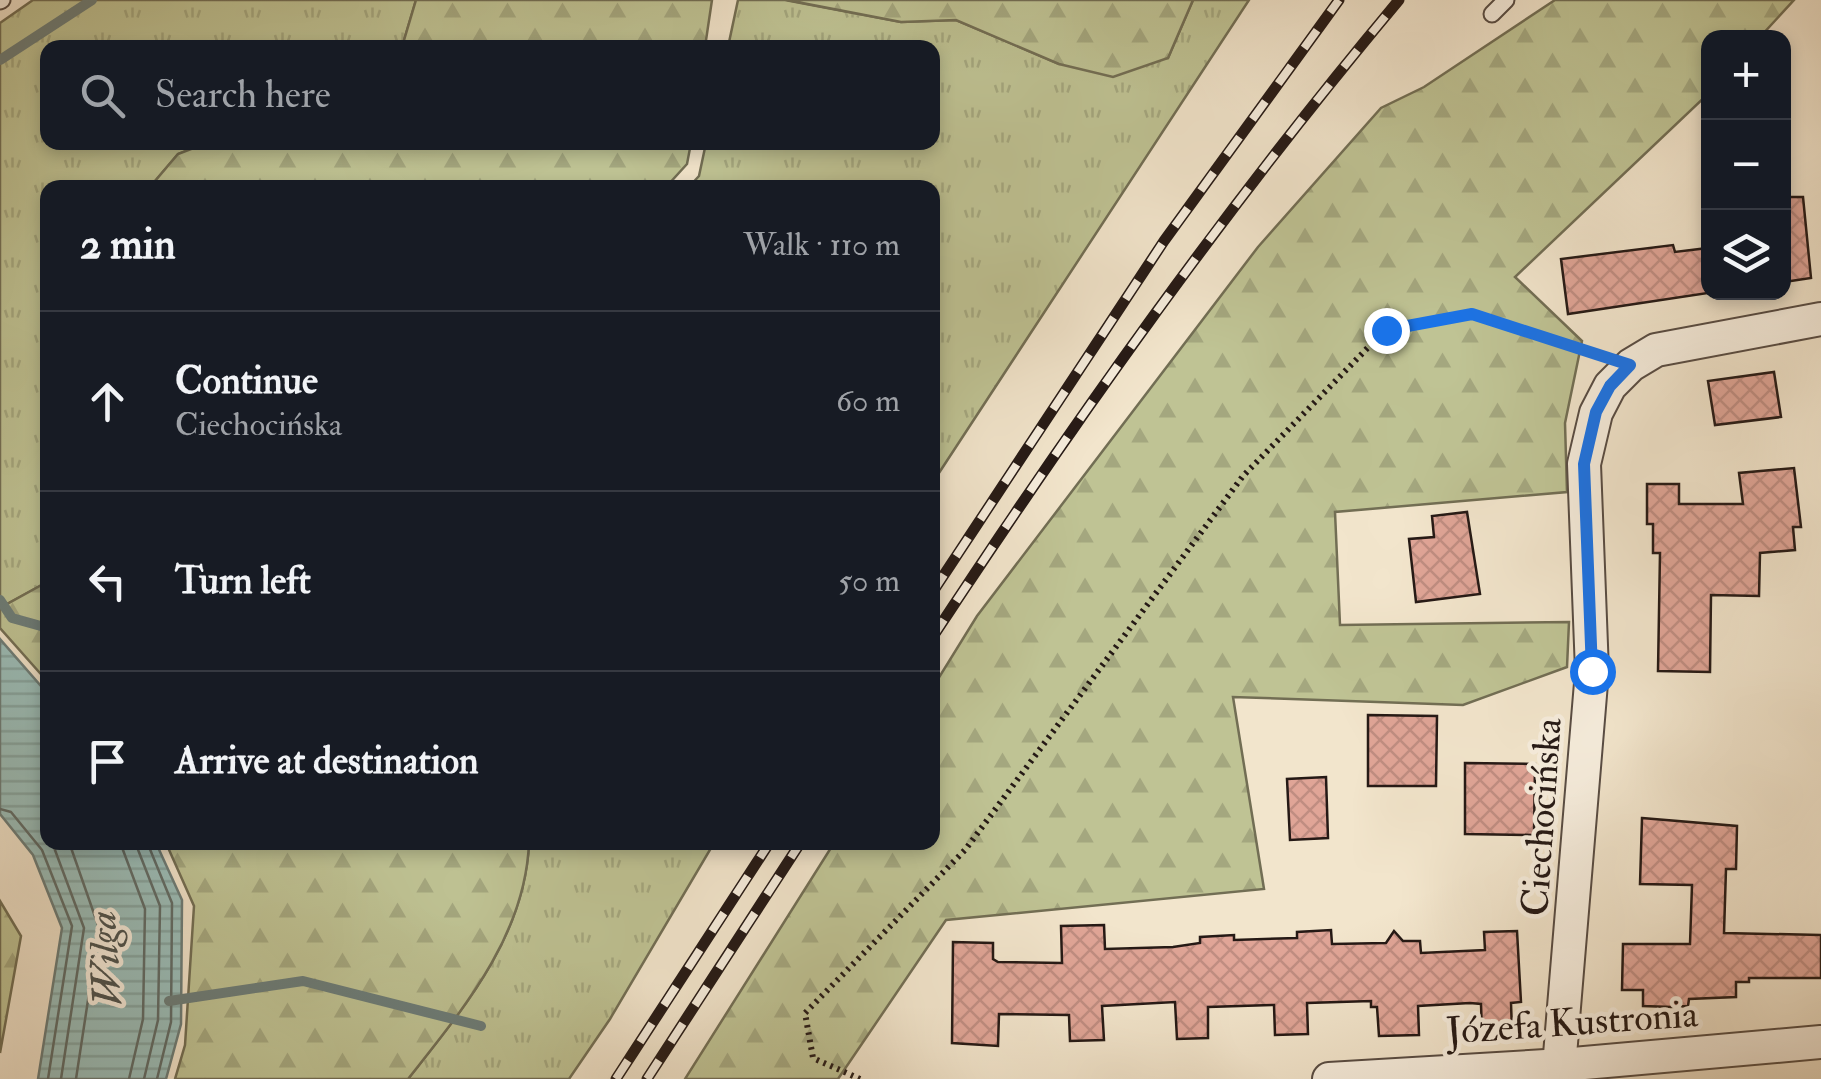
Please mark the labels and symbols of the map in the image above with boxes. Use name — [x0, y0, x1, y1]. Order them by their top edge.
route end — [1364, 308, 1410, 354]
route start — [1570, 649, 1616, 695]
street label: Ciechocińska — [1511, 716, 1573, 918]
water label: Wilga — [77, 909, 134, 1009]
street label: Józefa Kustronia — [1444, 990, 1700, 1056]

